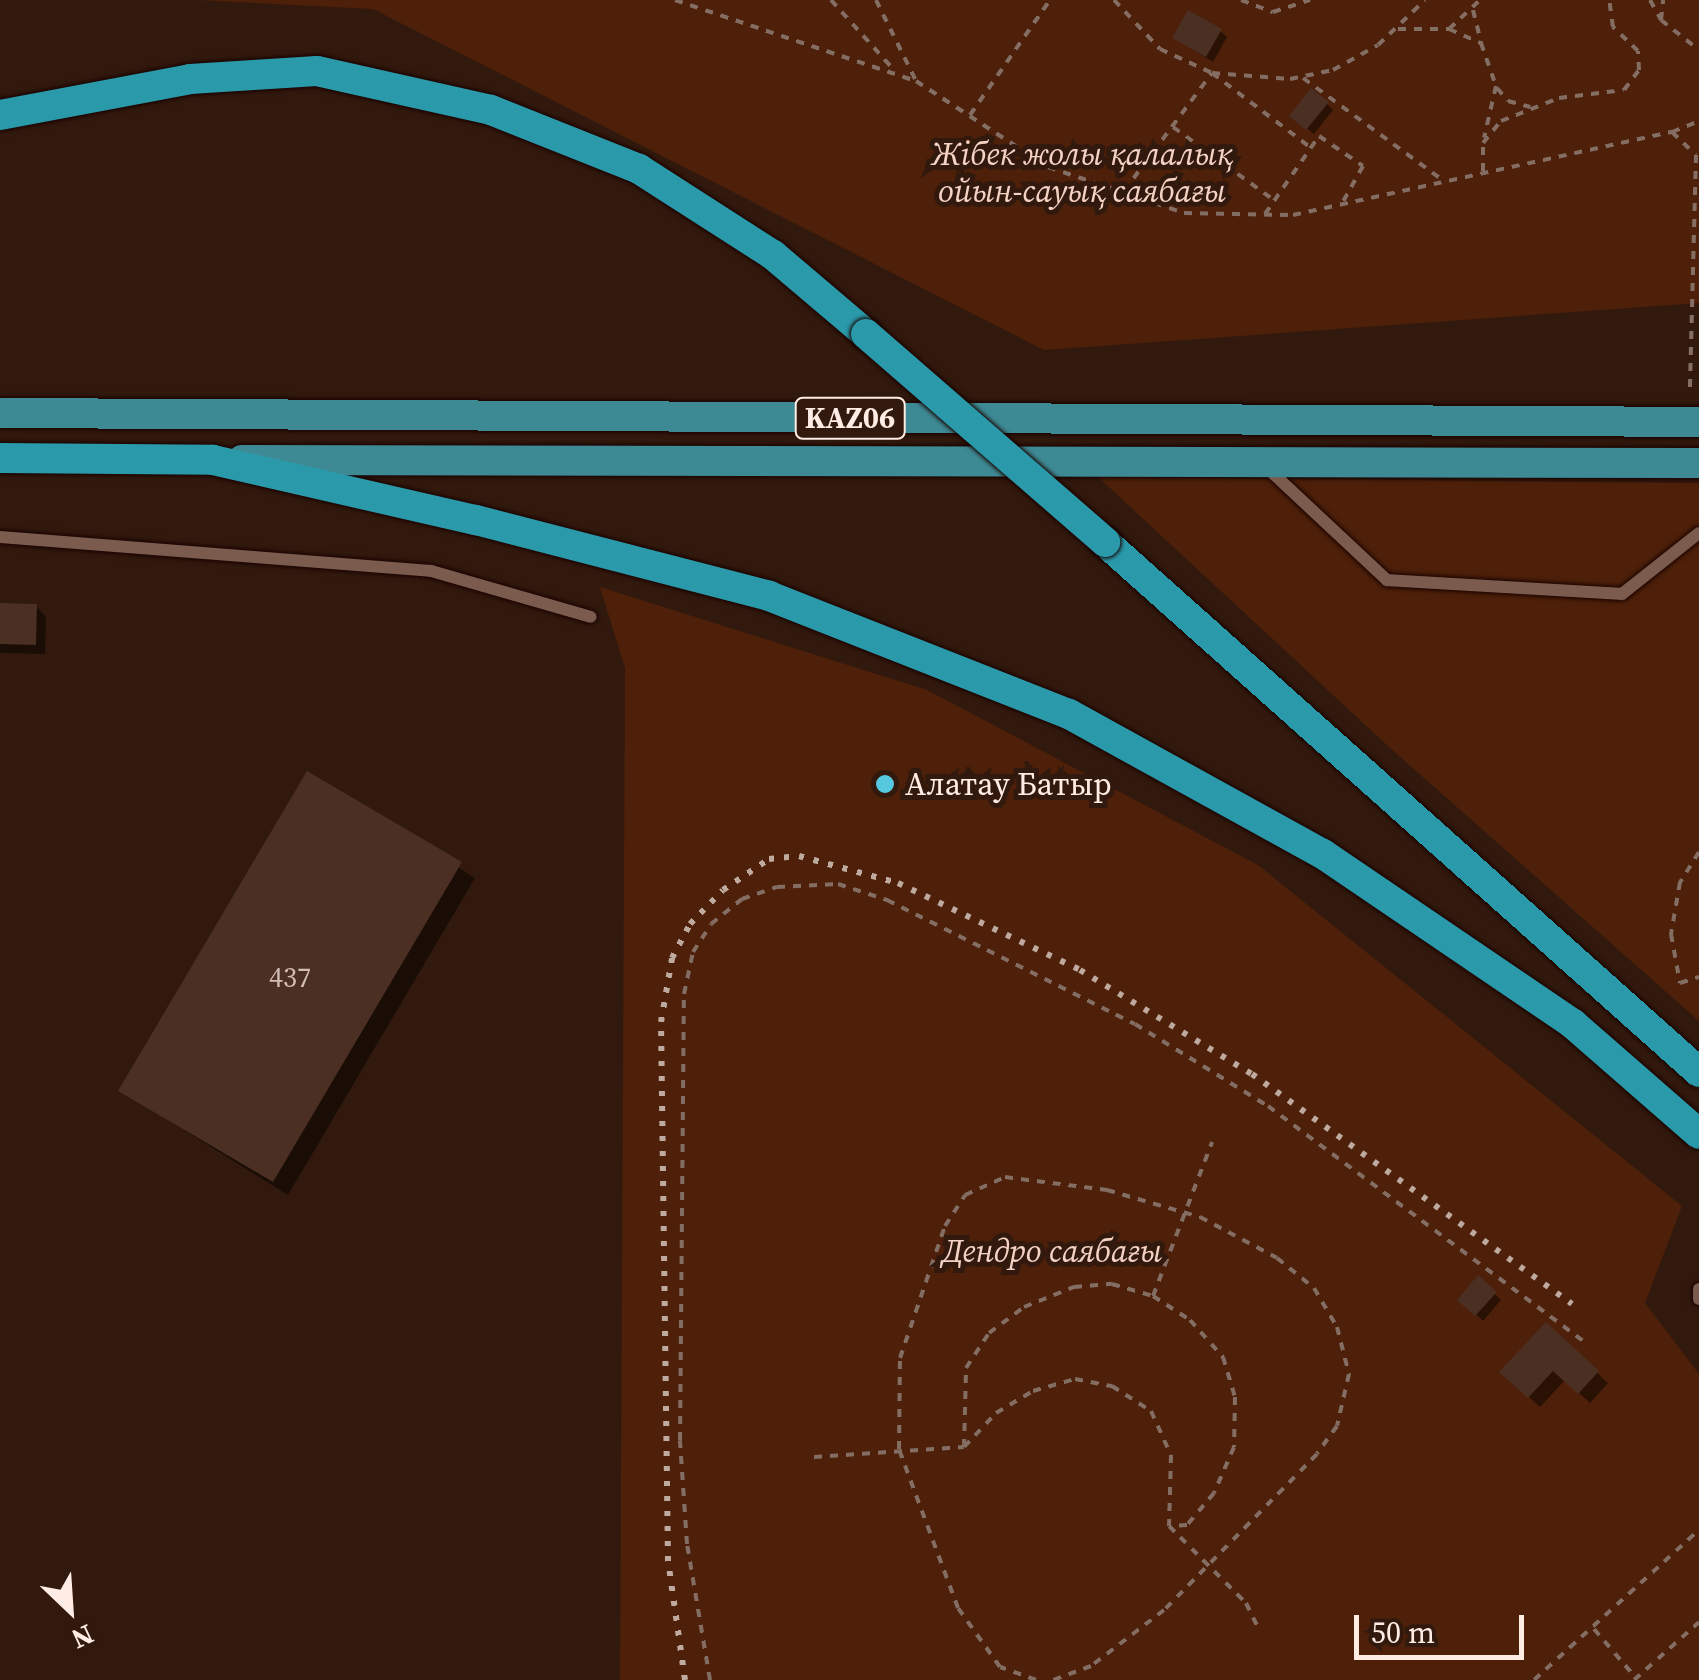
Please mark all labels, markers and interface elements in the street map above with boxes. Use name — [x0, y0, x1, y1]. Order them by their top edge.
park label: Жібек жолы қалалық ойын-сауық саябағы — [931, 136, 1233, 211]
road number: KАZ06 — [792, 393, 908, 443]
place label: Алатау Батыр — [905, 765, 1112, 803]
marker: Алатау Батыр — [874, 773, 896, 795]
house number: 437 — [269, 960, 311, 994]
park label: Дендро саябағы — [942, 1232, 1162, 1270]
north arrow — [20, 1560, 120, 1660]
scale bar — [1359, 1595, 1529, 1657]
text: 50 m — [1371, 1612, 1435, 1653]
text: N — [65, 1616, 100, 1659]

